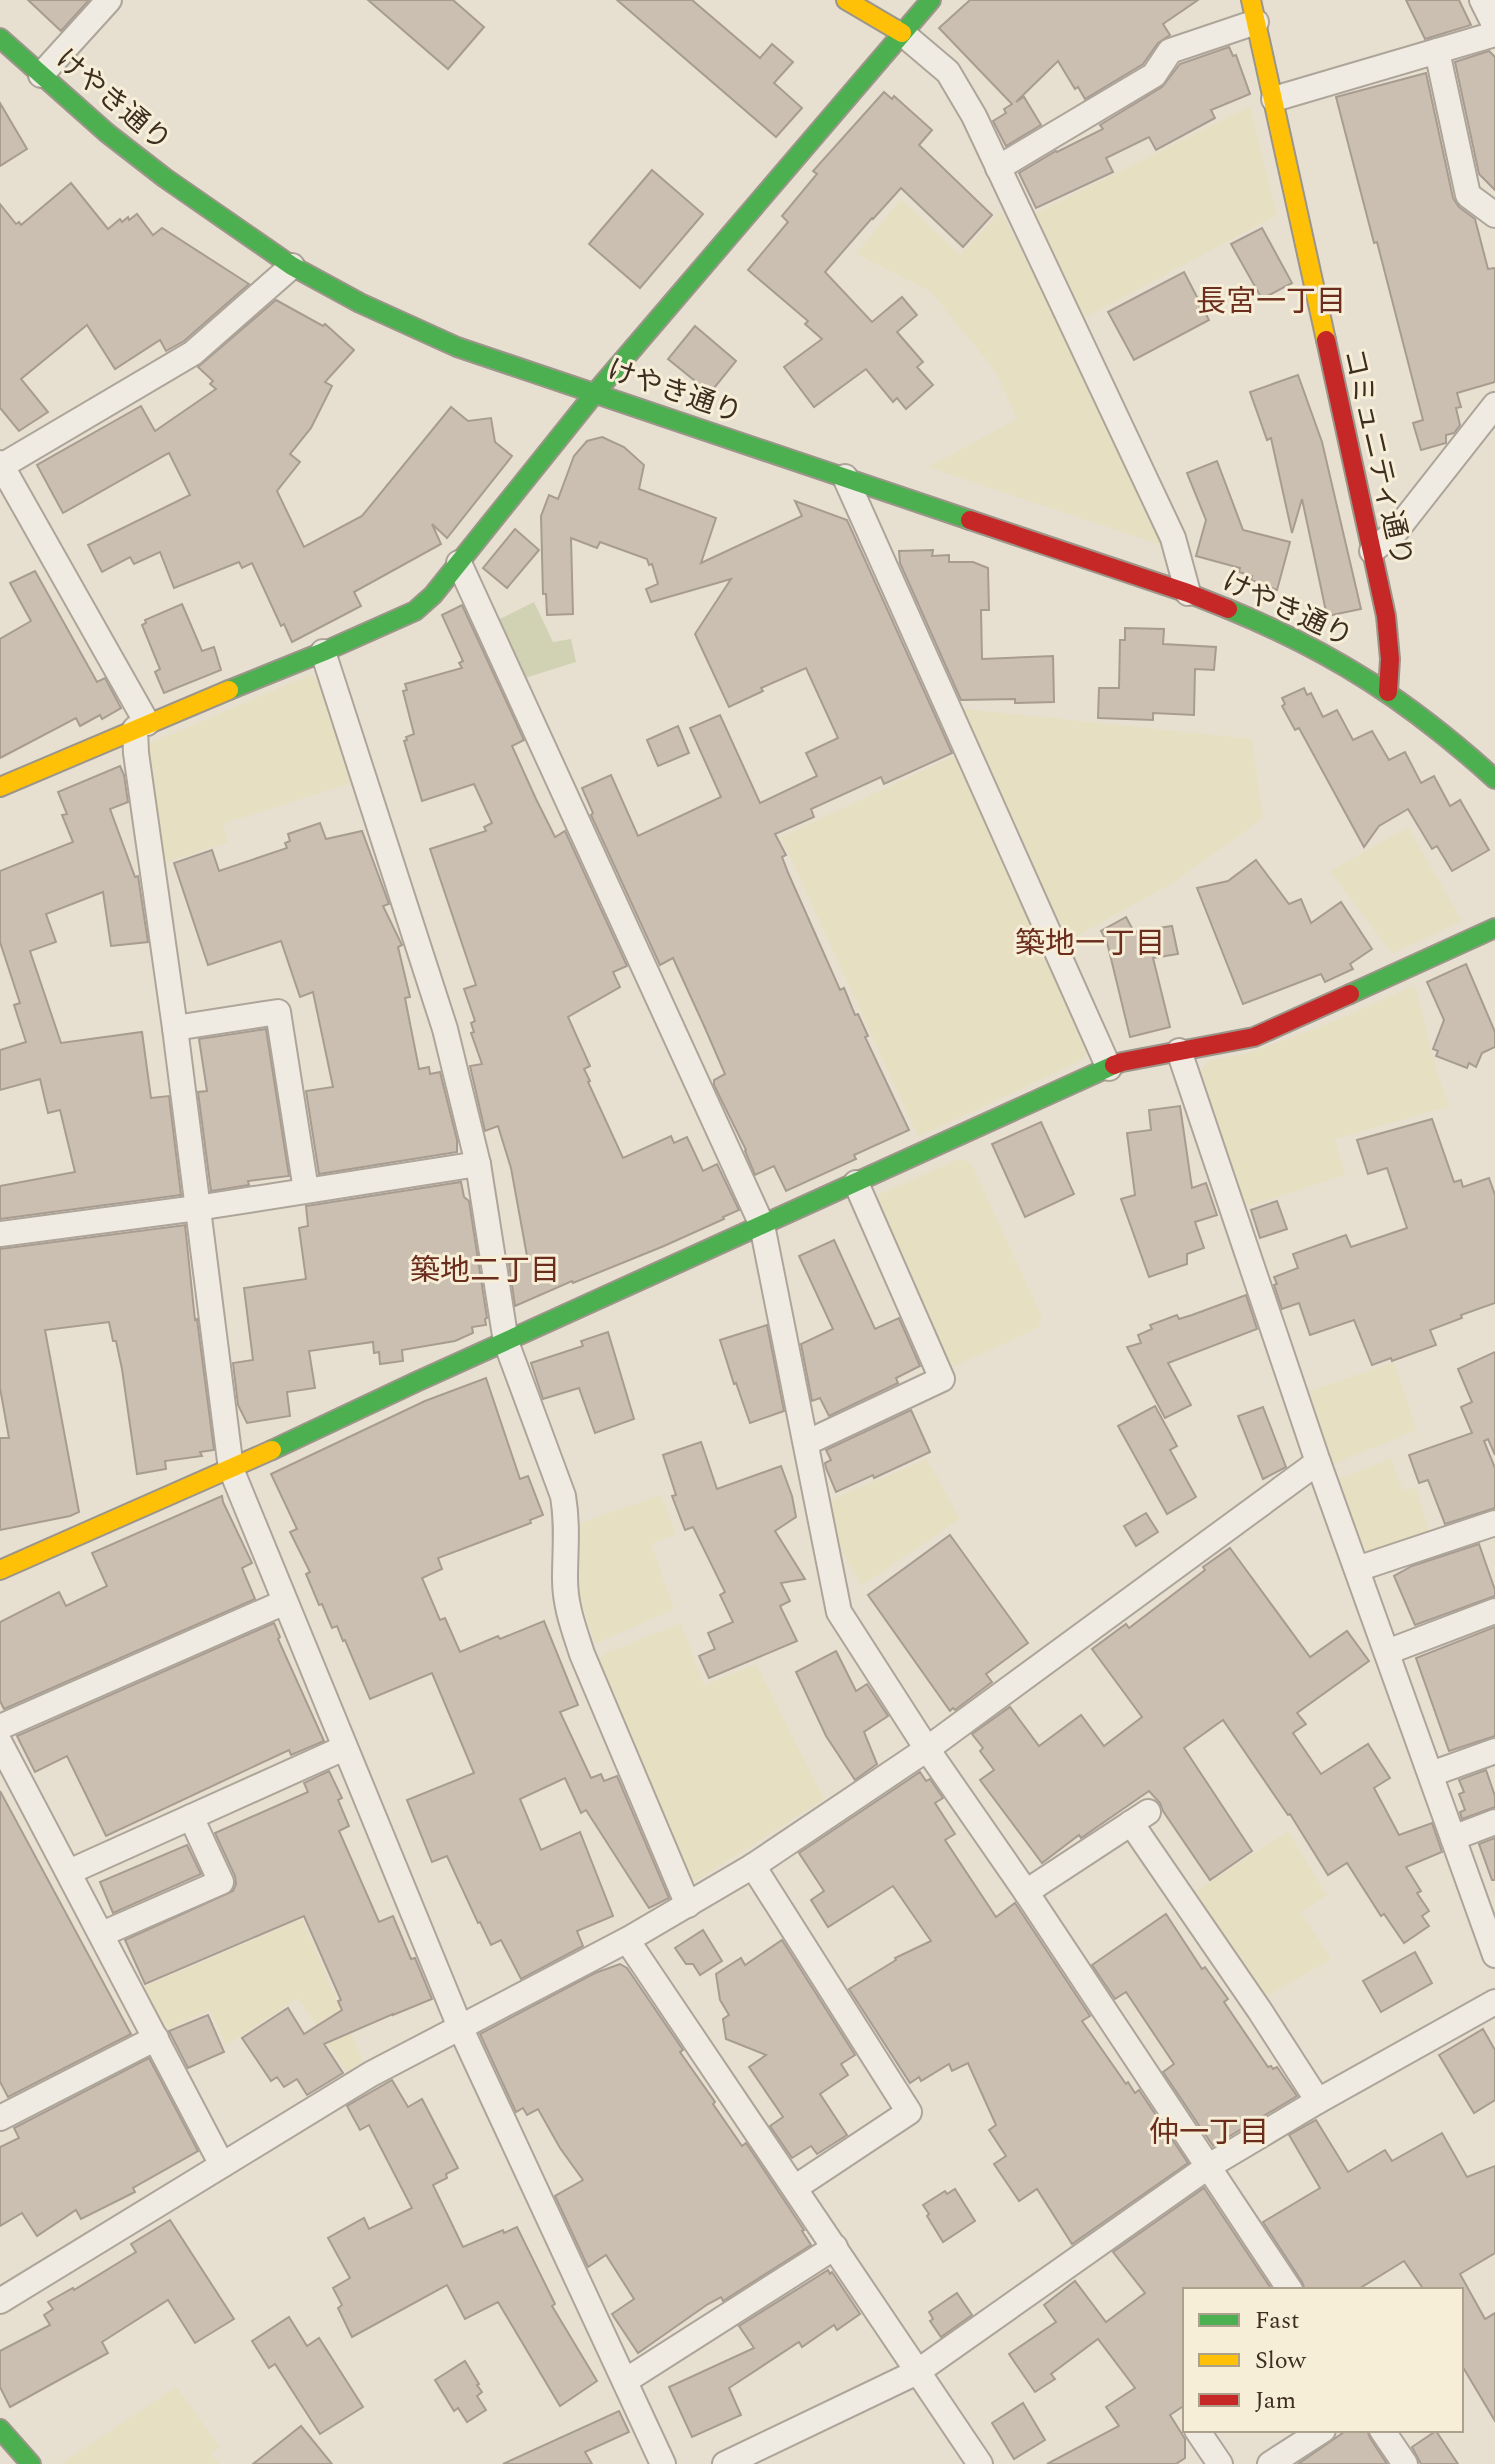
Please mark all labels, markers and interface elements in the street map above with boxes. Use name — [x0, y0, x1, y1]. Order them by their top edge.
street label: けやき通り — [46, 39, 180, 162]
district label: 長宮一丁目 — [1196, 279, 1346, 325]
street label: コミュニティ通り — [1332, 344, 1423, 570]
street label: けやき通り — [601, 348, 748, 435]
street label: けやき通り — [1215, 560, 1360, 658]
district label: 築地一丁目 — [1015, 921, 1165, 967]
district label: 築地二丁目 — [410, 1248, 560, 1294]
district label: 仲一丁目 — [1149, 2110, 1269, 2156]
legend — [1183, 2288, 1463, 2432]
text: Fast — [1255, 2303, 1300, 2339]
text: Slow — [1255, 2343, 1307, 2379]
text: Jam — [1255, 2383, 1296, 2419]

